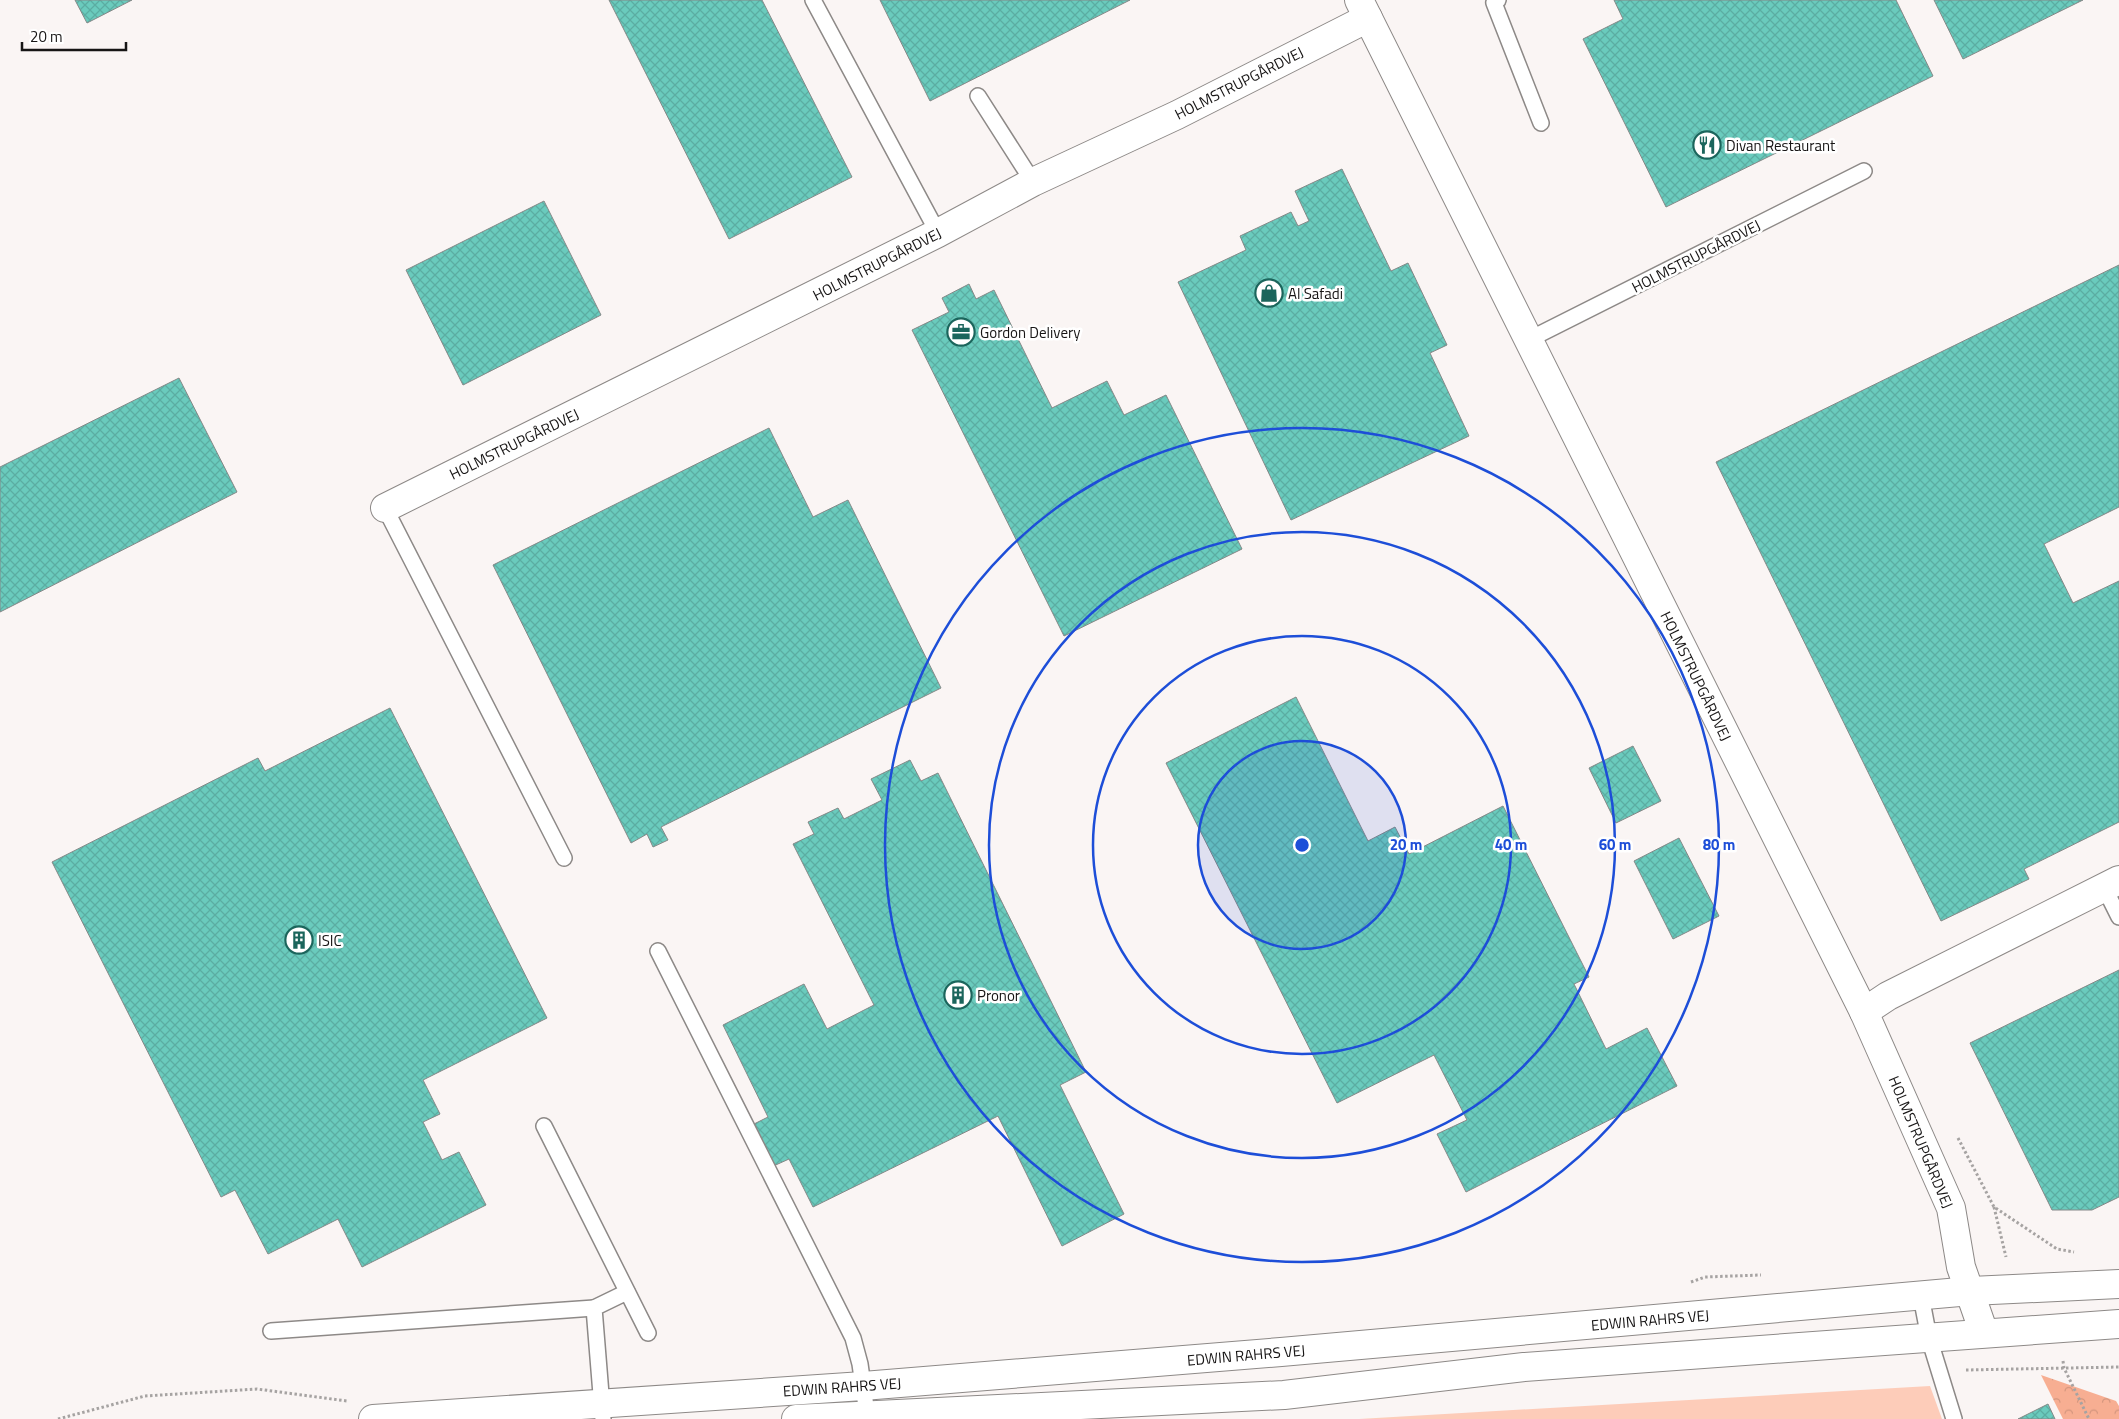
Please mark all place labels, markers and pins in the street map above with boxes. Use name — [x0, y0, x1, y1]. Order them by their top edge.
restaurant icon: Divan Restaurant — [1692, 130, 1722, 160]
place label: Divan Restaurant — [1726, 134, 1836, 157]
shop icon: Al Safadi — [1254, 278, 1284, 308]
place label: Al Safadi — [1288, 282, 1343, 305]
office icon: Gordon Delivery — [946, 317, 976, 347]
place label: Gordon Delivery — [980, 321, 1080, 344]
centre of rings — [1293, 836, 1311, 854]
building icon: ISIC — [284, 925, 314, 955]
place label: ISIC — [318, 929, 342, 952]
building icon: Pronor — [943, 980, 973, 1010]
place label: Pronor — [977, 984, 1020, 1007]

